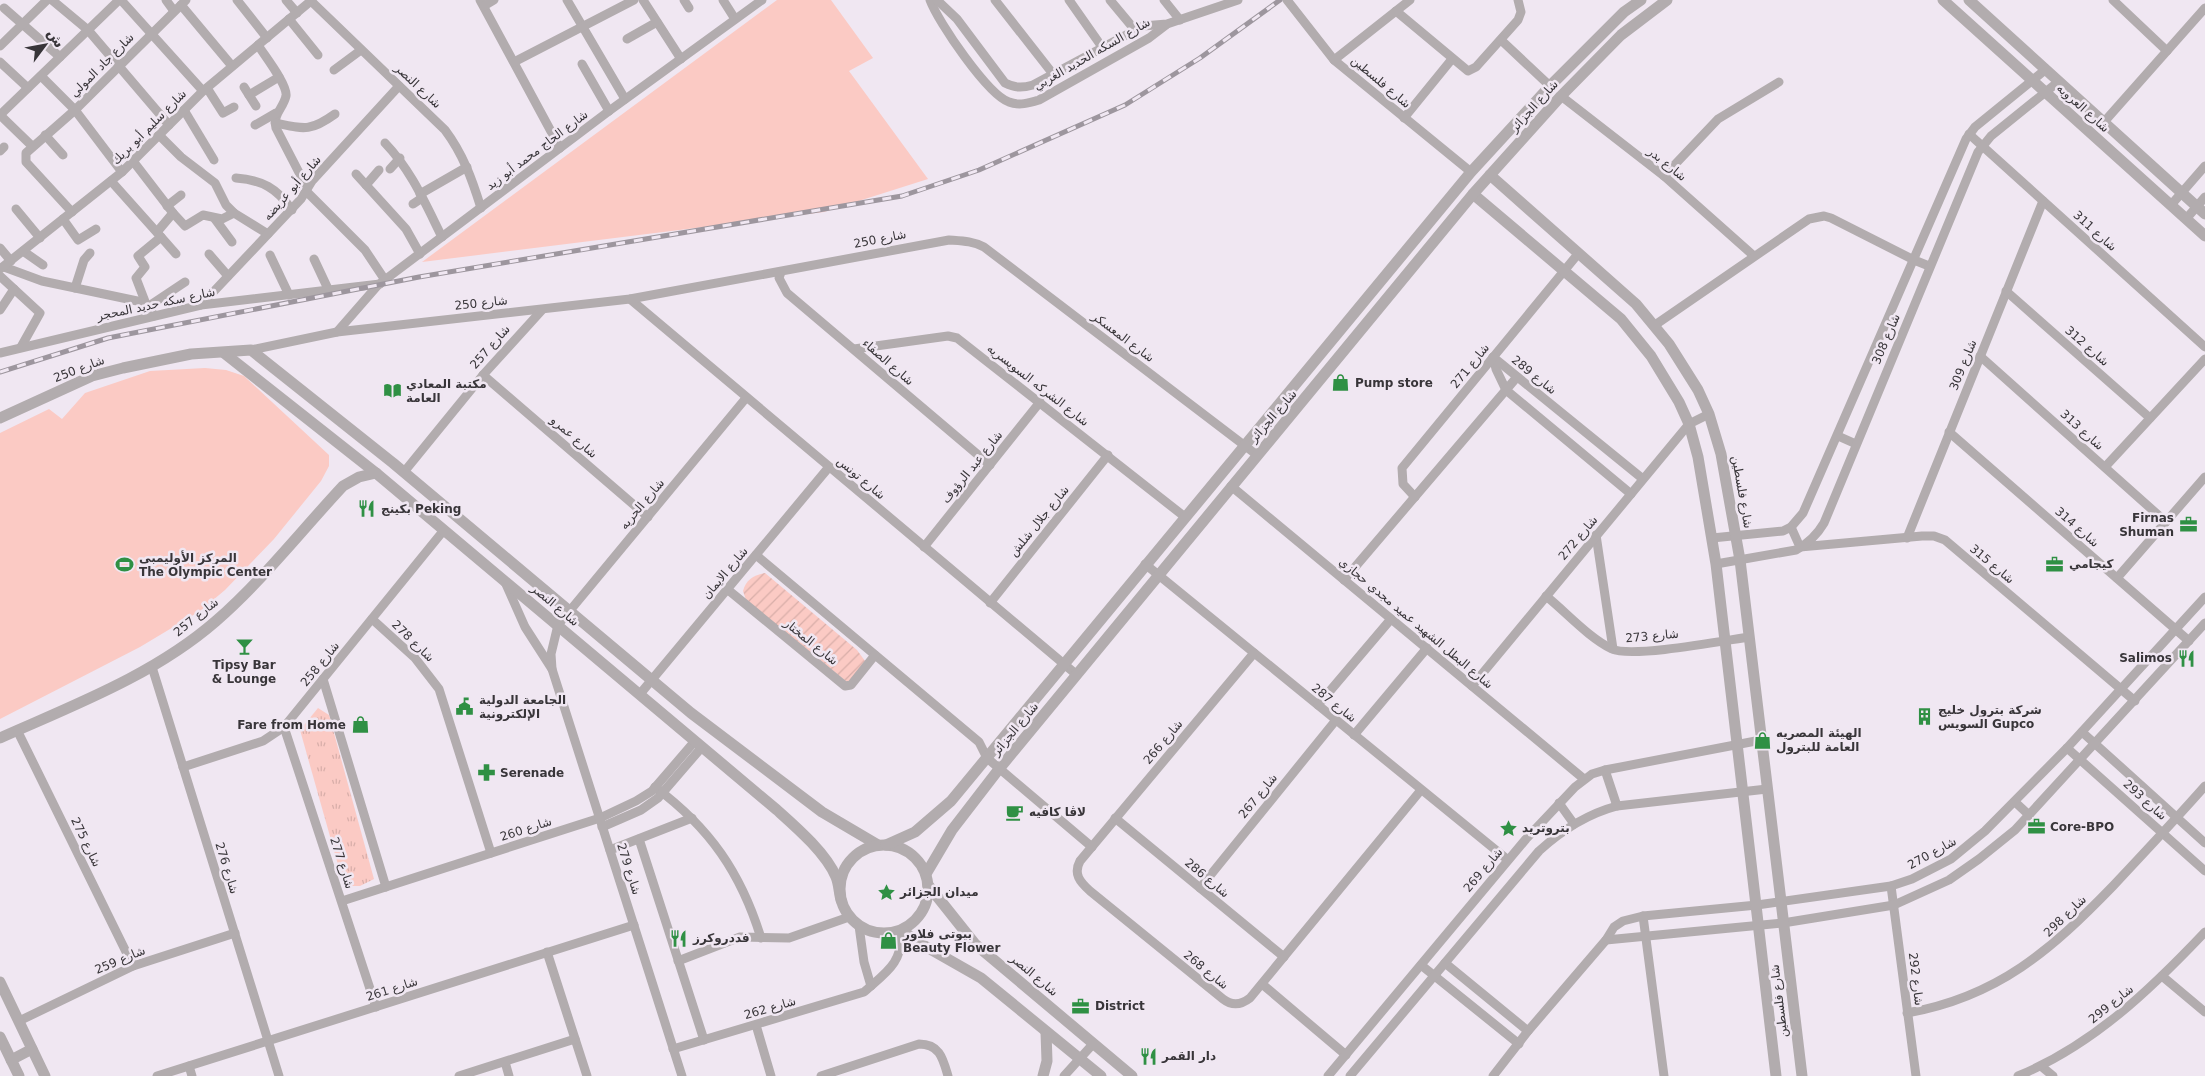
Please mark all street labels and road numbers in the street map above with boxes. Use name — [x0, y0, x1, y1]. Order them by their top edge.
street label: شارع السكه الحديد الغربي — [1031, 15, 1153, 94]
street label: شارع جاد المولي — [67, 30, 138, 101]
street label: شارع فلسطين — [1348, 53, 1414, 112]
street label: شارع النصر — [391, 60, 444, 112]
street label: شارع الجزائر — [1506, 77, 1562, 136]
street label: شارع العروبه — [2053, 81, 2112, 136]
street label: شارع سليم أبو بريك — [108, 86, 190, 168]
street label: شارع الحاج محمد أبو زيد — [483, 106, 591, 194]
street label: شارع بدر — [1643, 143, 1689, 185]
street label: شارع أبو عريضه — [259, 152, 325, 224]
street label: شارع 311 — [2070, 208, 2120, 255]
street label: شارع 250 — [852, 227, 908, 252]
street label: شارع سكه حديد المحجر — [95, 285, 217, 325]
street label: شارع 250 — [454, 293, 508, 314]
street label: شارع المعسكر — [1088, 308, 1157, 366]
street label: شارع 308 — [1869, 312, 1904, 367]
street label: شارع 257 — [467, 322, 514, 372]
street label: شارع 312 — [2062, 323, 2112, 370]
street label: شارع الصفاء — [859, 336, 916, 389]
street label: شارع 309 — [1947, 338, 1980, 393]
street label: شارع الشركه السويسريه — [984, 341, 1092, 430]
street label: شارع 271 — [1448, 341, 1493, 392]
street label: شارع 250 — [52, 353, 107, 386]
street label: شارع 289 — [1508, 353, 1559, 398]
street label: شارع الجزائر — [1246, 387, 1300, 447]
street label: شارع 313 — [2057, 407, 2107, 454]
street label: شارع عمرو — [546, 412, 600, 462]
street label: شارع عبد الرؤوف — [939, 428, 1006, 507]
street label: شارع تونس — [833, 454, 888, 503]
street label: شارع فلسطين — [1728, 455, 1755, 530]
street label: شارع الحريه — [617, 476, 668, 533]
street label: شارع جلال شلش — [1006, 483, 1073, 560]
street label: شارع 314 — [2052, 504, 2102, 551]
street label: شارع 272 — [1555, 513, 1601, 564]
street label: شارع 315 — [1966, 541, 2017, 587]
street label: شارع الايمان — [699, 544, 752, 602]
street label: شارع البطل الشهيد عميد مجدي حجازي — [1336, 555, 1496, 692]
street label: شارع النصر — [527, 580, 582, 630]
street label: شارع 257 — [171, 595, 222, 640]
street label: شارع المختار — [780, 615, 841, 669]
street label: شارع 278 — [388, 617, 437, 665]
street label: شارع 273 — [1625, 627, 1679, 646]
street label: شارع 258 — [298, 639, 343, 690]
street label: شارع 287 — [1308, 681, 1359, 726]
street label: شارع الجزائر — [988, 700, 1042, 760]
street label: شارع 266 — [1140, 717, 1186, 768]
street label: شارع 267 — [1236, 771, 1281, 822]
street label: شارع 293 — [2120, 777, 2170, 824]
street label: شارع 260 — [498, 814, 554, 845]
street label: شارع 275 — [67, 815, 104, 870]
street label: شارع 270 — [1905, 834, 1959, 873]
street label: شارع 277 — [326, 835, 357, 891]
street label: شارع 276 — [212, 840, 241, 896]
street label: شارع 279 — [613, 841, 644, 897]
street label: شارع 269 — [1460, 845, 1506, 896]
street label: شارع 286 — [1181, 855, 1232, 901]
street label: شارع 298 — [2041, 892, 2090, 940]
street label: شارع 259 — [93, 943, 148, 978]
street label: شارع 268 — [1180, 948, 1231, 993]
street label: شارع النصر — [1006, 950, 1061, 1000]
street label: شارع 292 — [1905, 952, 1926, 1006]
street label: شارع فلسطين — [1768, 964, 1791, 1038]
street label: شارع 261 — [364, 974, 420, 1005]
street label: شارع 299 — [2086, 982, 2137, 1027]
street label: شارع 262 — [742, 994, 798, 1023]

